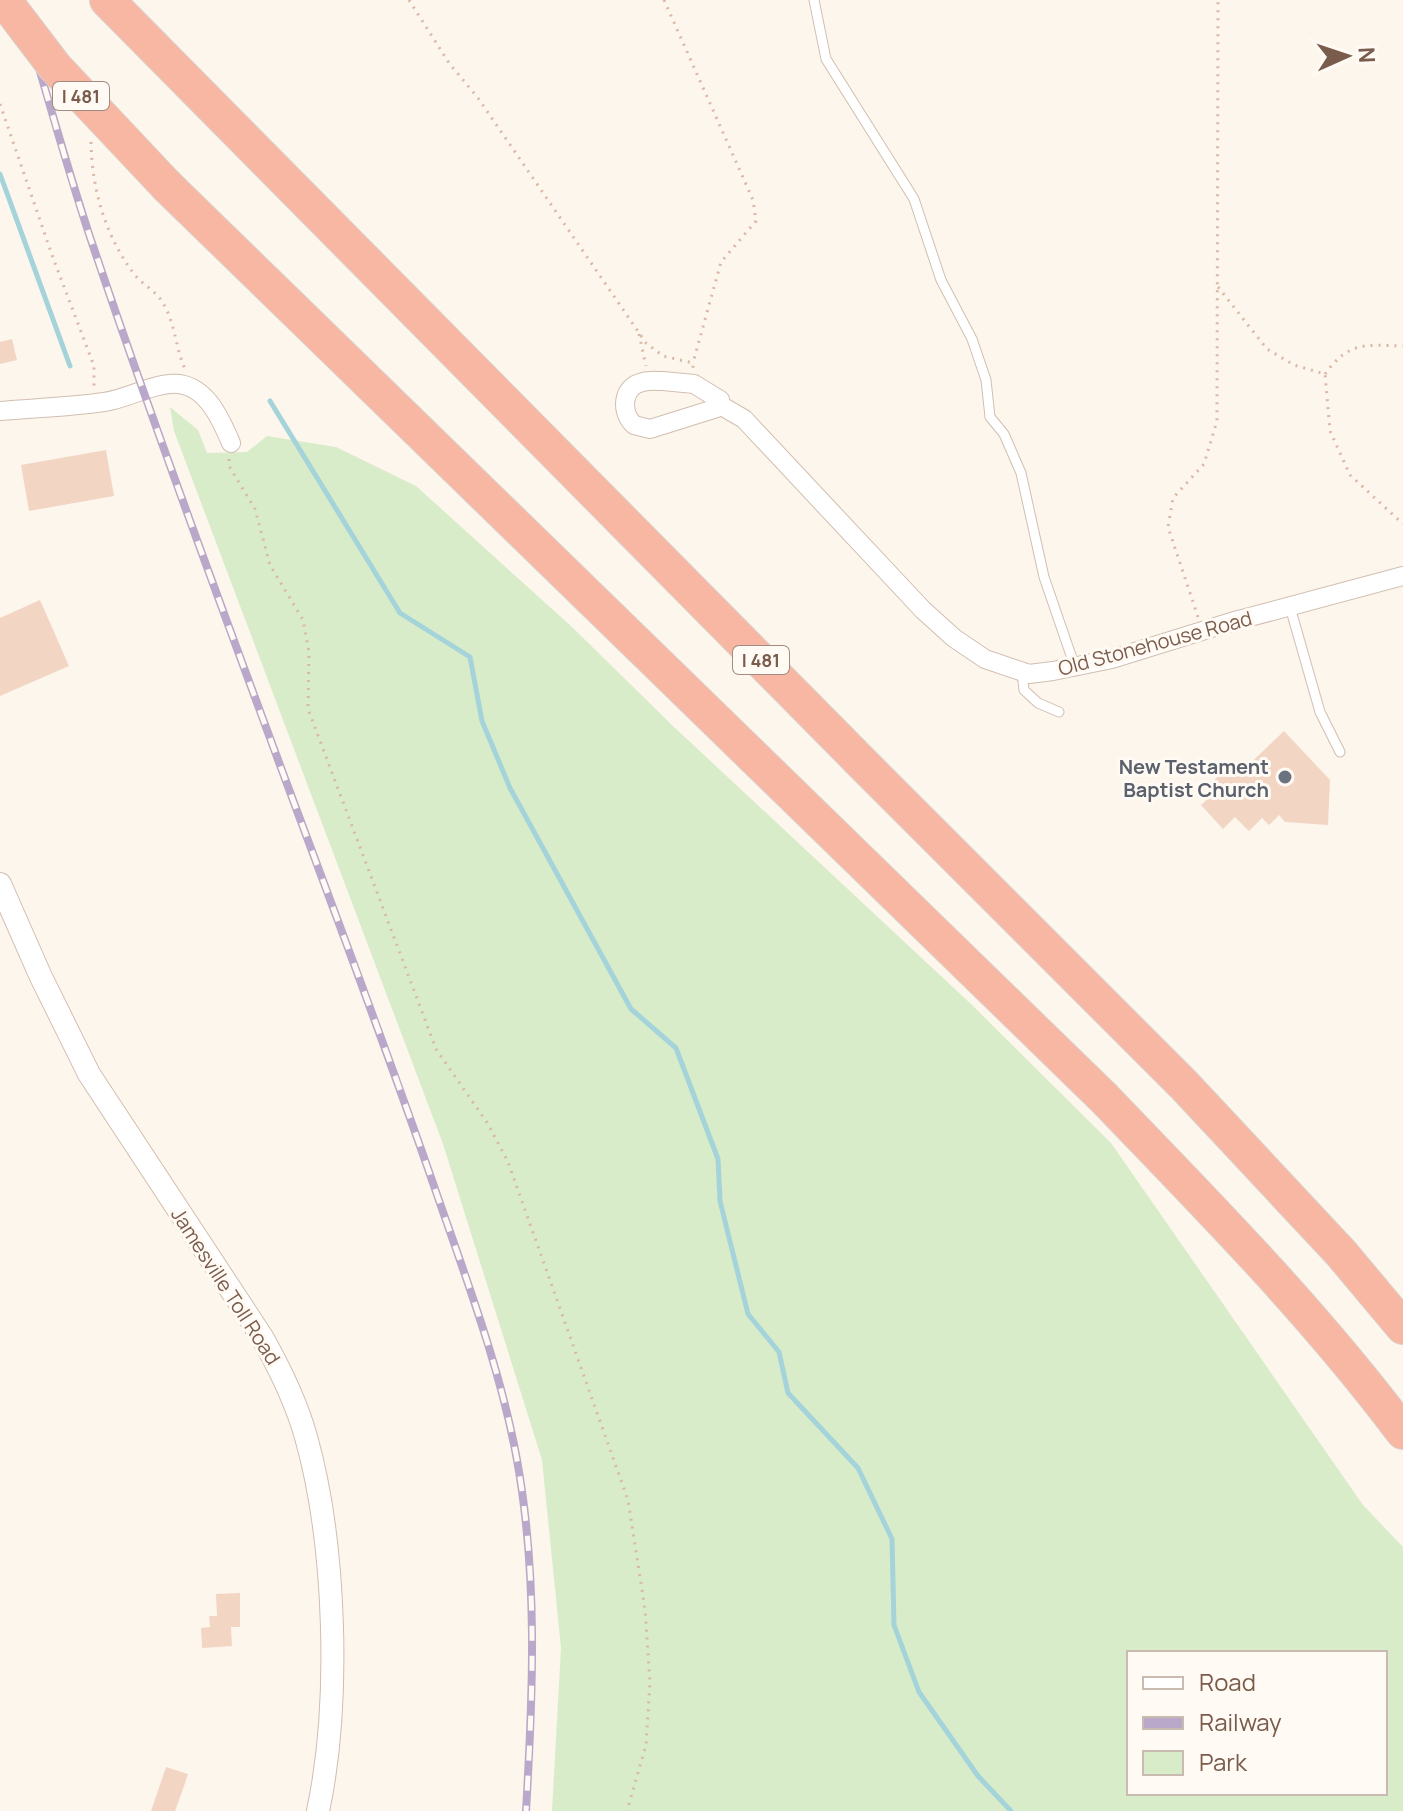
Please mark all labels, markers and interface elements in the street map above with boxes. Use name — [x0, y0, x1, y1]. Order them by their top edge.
north arrow — [1307, 16, 1387, 96]
text: N — [1352, 46, 1382, 64]
road number: I 481 — [53, 82, 109, 110]
street label: Old Stonehouse Road — [1055, 604, 1255, 682]
road number: I 481 — [733, 646, 789, 674]
place label: New Testament Baptist Church — [1119, 753, 1269, 803]
marker: New Testament Baptist Church — [1276, 768, 1294, 786]
street label: Jamesville Toll Road — [165, 1202, 287, 1370]
legend — [1127, 1651, 1387, 1795]
text: Road — [1199, 1665, 1256, 1698]
text: Railway — [1199, 1705, 1282, 1738]
text: Park — [1199, 1745, 1248, 1778]

